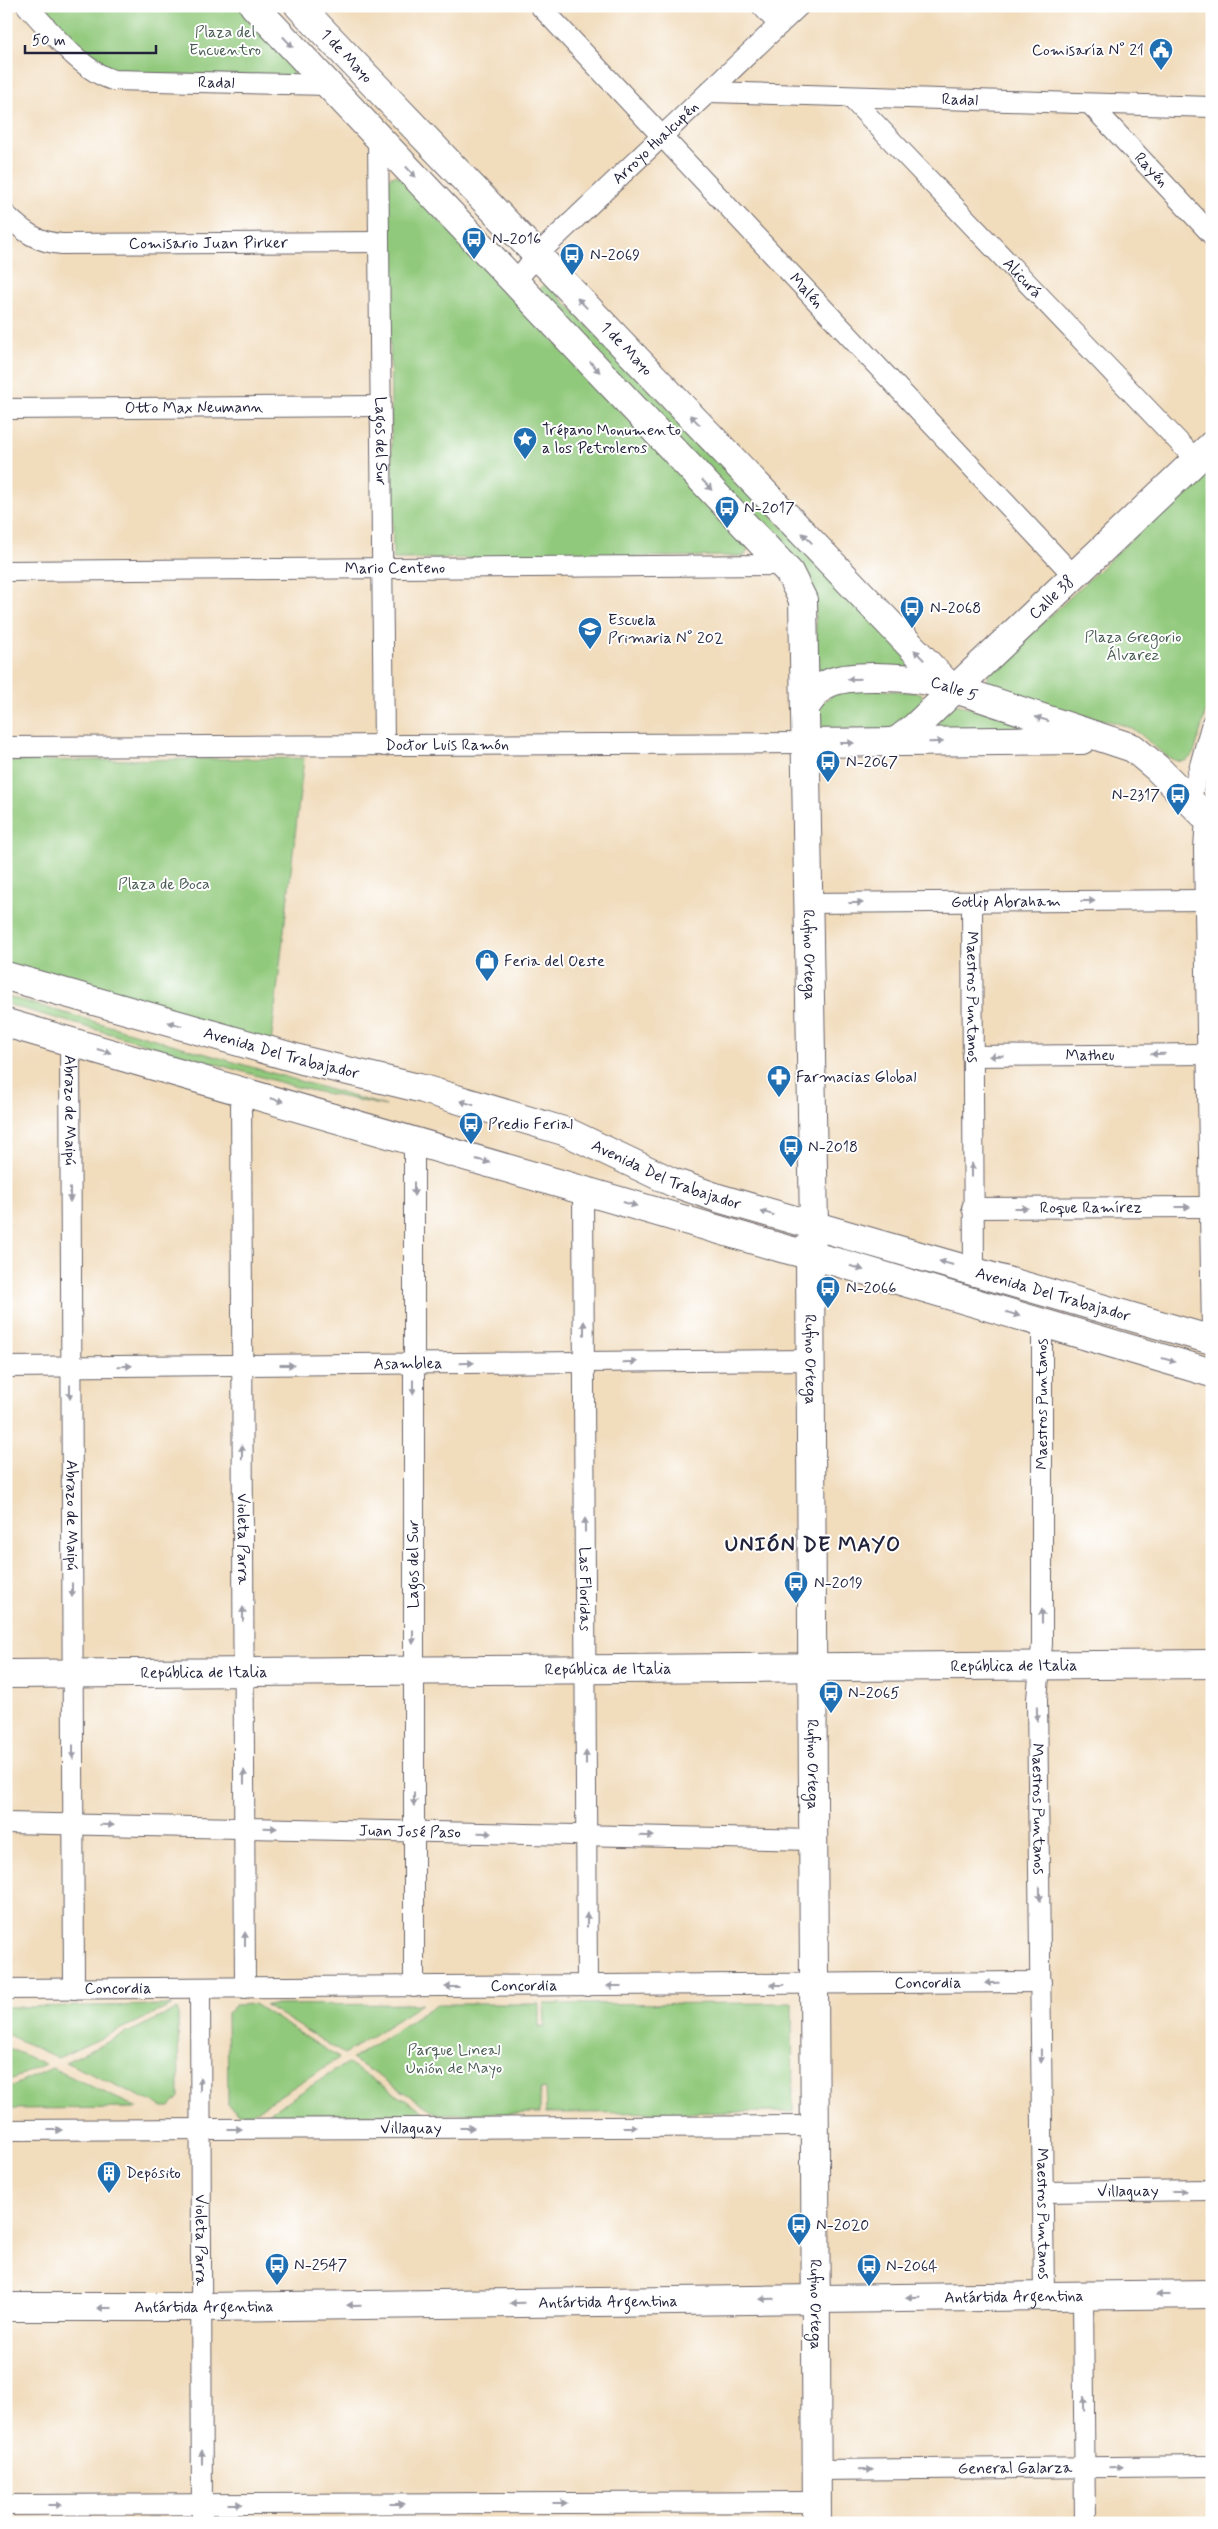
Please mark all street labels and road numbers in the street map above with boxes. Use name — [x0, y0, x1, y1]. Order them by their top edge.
street label: 1 de Mayo — [316, 24, 378, 87]
street label: Radal — [198, 71, 235, 93]
street label: Radal — [941, 88, 979, 111]
street label: Arroyo Hualcupén — [607, 96, 703, 189]
street label: Rayén — [1130, 148, 1173, 192]
street label: Comisario Juan Pirker — [129, 232, 289, 254]
street label: Alicurá — [998, 253, 1047, 303]
street label: Malén — [785, 268, 828, 313]
street label: 1 de Mayo — [596, 317, 657, 380]
street label: Otto Max Neumann — [125, 396, 264, 419]
street label: Lagos del Sur — [369, 396, 392, 486]
street label: Mario Centeno — [345, 557, 445, 579]
street label: Calle 38 — [1024, 571, 1079, 624]
street label: Calle 5 — [928, 671, 980, 706]
street label: Doctor Luis Ramón — [385, 734, 509, 756]
street label: Gotlip Abraham — [951, 891, 1061, 912]
street label: Rufino Ortega — [798, 909, 821, 1000]
street label: Maestros Puntanos — [962, 931, 983, 1063]
street label: Avenida Del Trabajador — [201, 1022, 362, 1084]
street label: Matheu — [1065, 1044, 1115, 1066]
street label: Abrazo de Maipú — [60, 1055, 81, 1165]
street label: Avenida Del Trabajador — [588, 1135, 744, 1215]
street label: Roque Ramírez — [1040, 1197, 1143, 1218]
street label: Avenida Del Trabajador — [973, 1262, 1133, 1327]
street label: Rufino Ortega — [799, 1314, 821, 1405]
street label: Maestros Puntanos — [1032, 1338, 1053, 1470]
street label: Asamblea — [373, 1353, 443, 1374]
street label: Abrazo de Maipú — [61, 1460, 83, 1570]
street label: Violeta Parra — [232, 1493, 254, 1585]
street label: Lagos del Sur — [403, 1519, 425, 1608]
street label: Las Floridas — [574, 1547, 596, 1631]
street label: República de Italia — [950, 1655, 1078, 1677]
street label: República de Italia — [544, 1658, 672, 1680]
street label: República de Italia — [140, 1661, 268, 1683]
street label: Rufino Ortega — [801, 1719, 824, 1810]
street label: Maestros Puntanos — [1027, 1743, 1050, 1875]
street label: Juan José Paso — [359, 1820, 461, 1843]
street label: Concordia — [894, 1972, 962, 1993]
street label: Concordia — [490, 1975, 558, 1996]
street label: Concordia — [84, 1978, 152, 1999]
street label: Villaguay — [380, 2117, 442, 2139]
street label: Maestros Puntanos — [1032, 2148, 1054, 2280]
street label: Villaguay — [1097, 2180, 1159, 2202]
street label: Violeta Parra — [190, 2194, 212, 2286]
street label: Rufino Ortega — [804, 2259, 827, 2350]
street label: Antártida Argentina — [944, 2285, 1084, 2308]
street label: Antártida Argentina — [538, 2290, 678, 2313]
street label: Antártida Argentina — [134, 2296, 274, 2318]
street label: General Galarza — [958, 2457, 1073, 2479]

